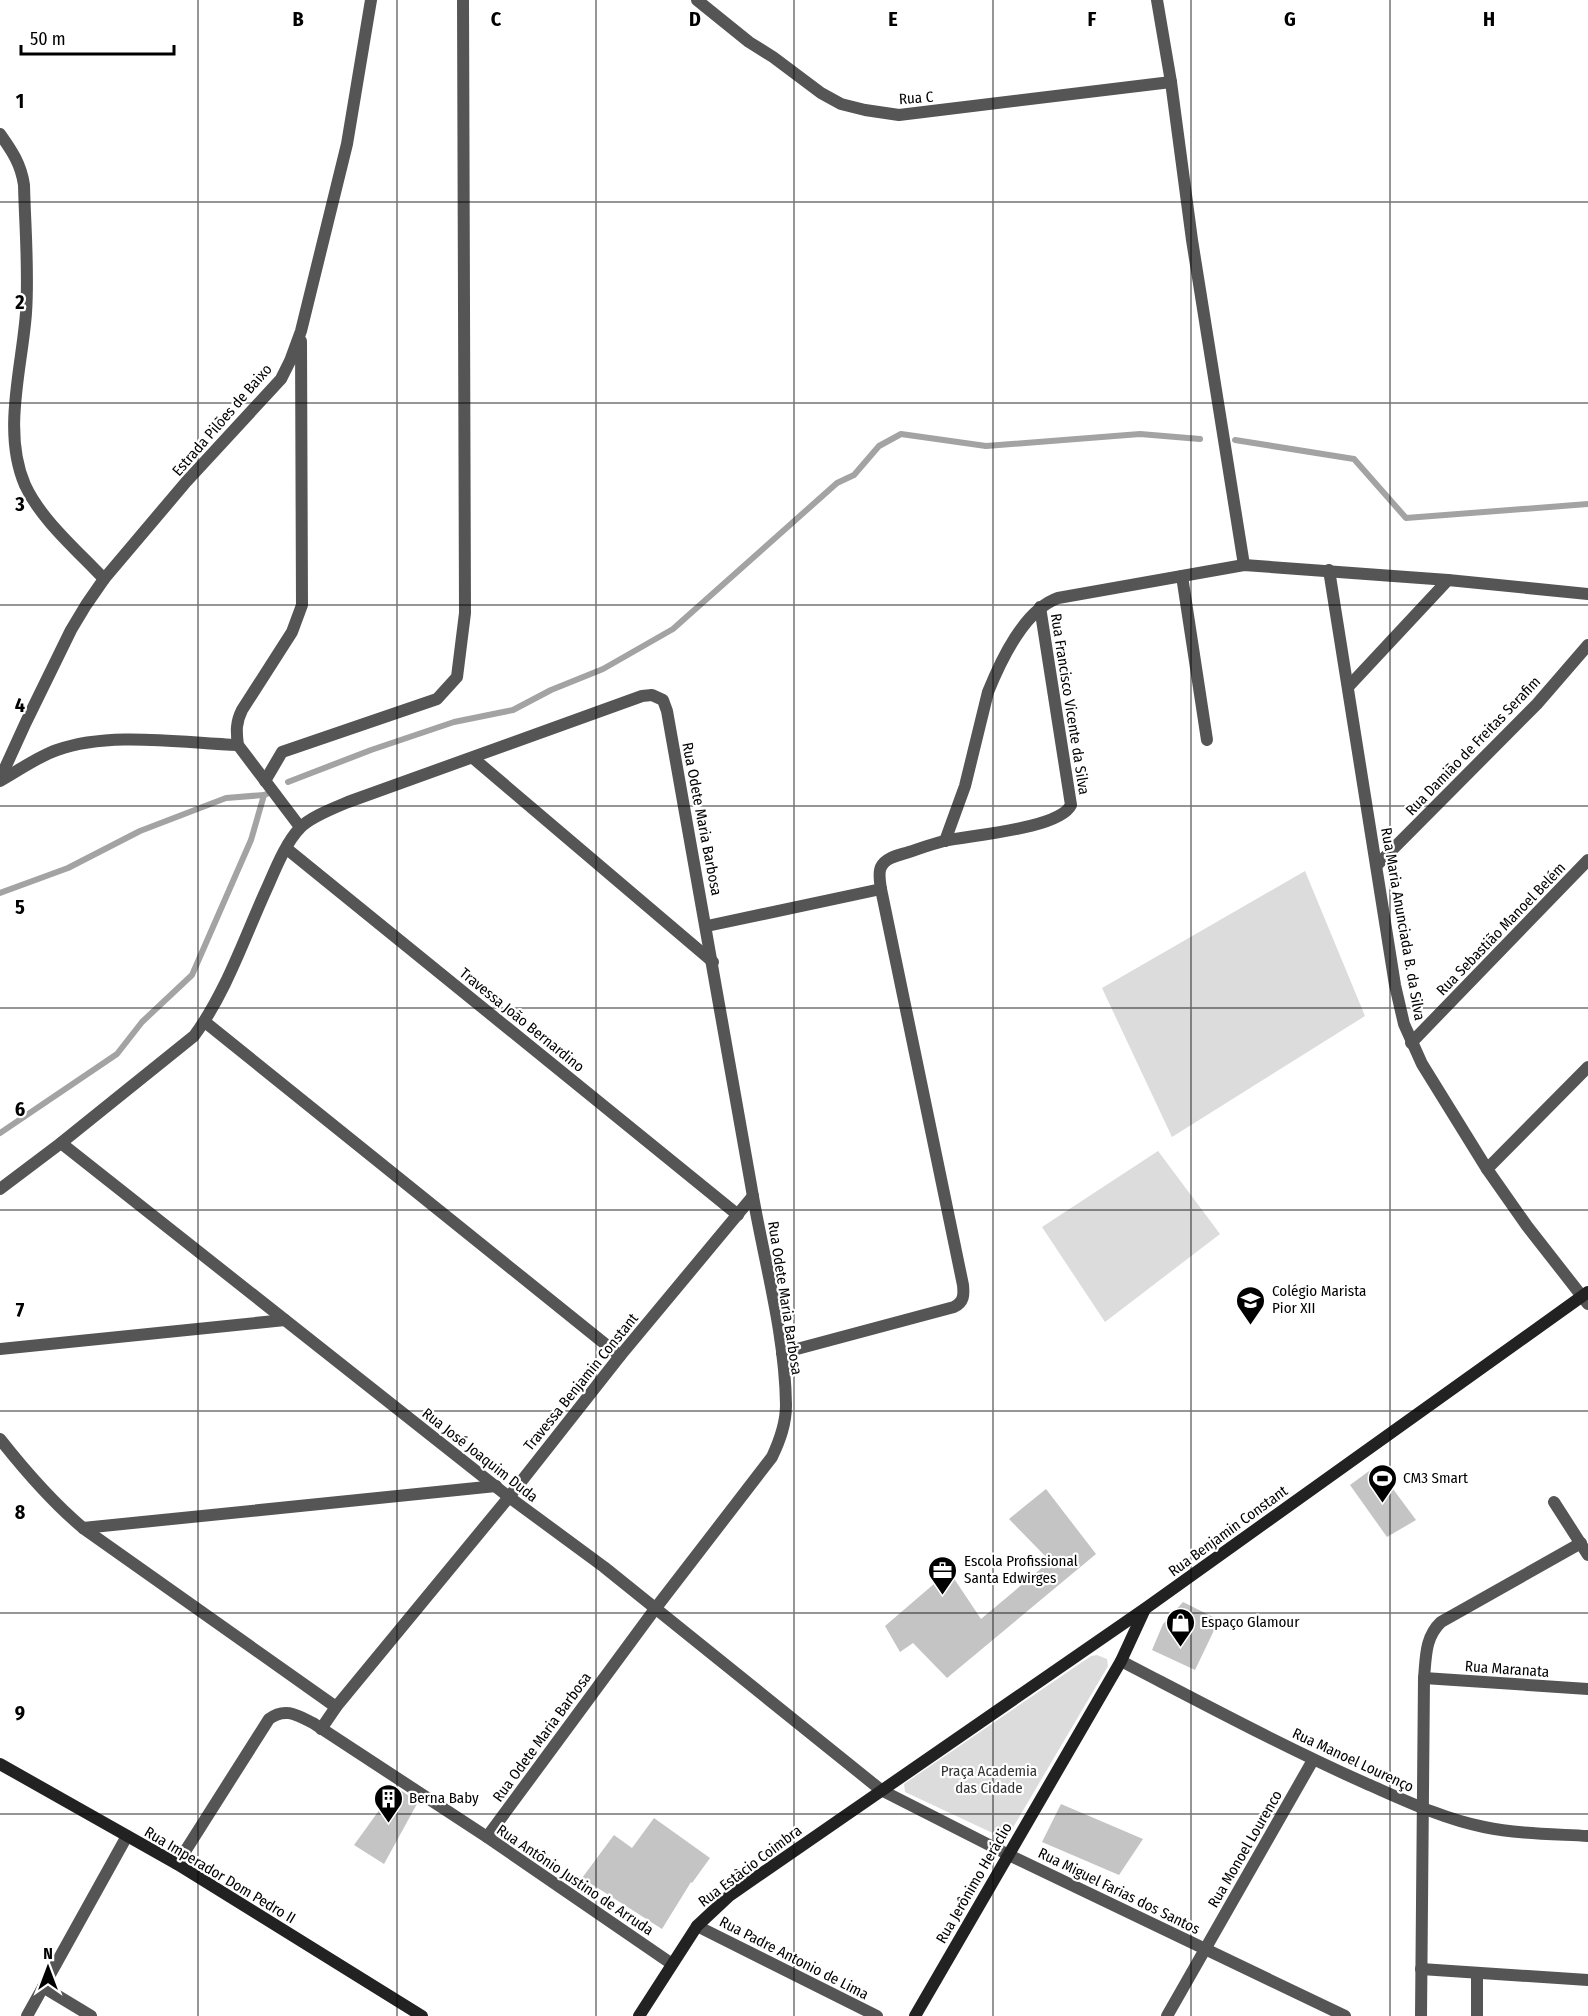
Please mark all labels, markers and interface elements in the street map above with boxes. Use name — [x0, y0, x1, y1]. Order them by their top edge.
text: B — [292, 7, 304, 31]
text: C — [491, 7, 502, 31]
text: D — [689, 7, 701, 31]
text: E — [888, 7, 898, 31]
text: F — [1088, 7, 1097, 31]
text: G — [1284, 7, 1296, 31]
text: H — [1483, 7, 1495, 31]
scale bar — [21, 18, 174, 56]
text: 50 m — [30, 28, 66, 50]
street label: Rua C — [898, 88, 934, 108]
text: 1 — [16, 89, 24, 113]
text: 2 — [14, 290, 25, 314]
street label: Estrada Pilões de Baixo — [168, 360, 276, 480]
text: 3 — [14, 492, 25, 516]
street label: Rua Francisco Vicente da Silva — [1047, 612, 1093, 796]
street label: Rua Damião de Freitas Serafim — [1402, 673, 1544, 819]
text: 4 — [15, 693, 25, 717]
street label: Rua Odete Maria Barbosa — [678, 741, 726, 897]
street label: Rua Maria Anunciada B. da Silva — [1377, 826, 1429, 1022]
street label: Rua Sebastião Manoel Belém — [1433, 859, 1569, 999]
text: 5 — [15, 895, 25, 919]
street label: Travessa João Bernardino — [456, 964, 588, 1076]
text: 6 — [15, 1097, 25, 1121]
street label: Rua Odete Maria Barbosa — [764, 1220, 806, 1376]
place label: Colégio Marista Pior XII — [1272, 1282, 1366, 1317]
school or university icon: Colégio Marista Pior XII — [1235, 1284, 1267, 1326]
text: 7 — [16, 1298, 25, 1322]
street label: Travessa Benjamin Constant — [520, 1310, 642, 1454]
street label: Rua José Joaquim Duda — [418, 1404, 542, 1506]
sports icon: CM3 Smart — [1366, 1462, 1398, 1504]
place label: CM3 Smart — [1403, 1469, 1468, 1487]
street label: Rua Benjamin Constant — [1165, 1482, 1291, 1580]
text: 8 — [15, 1500, 26, 1524]
place label: Escola Profissional Santa Edwirges — [964, 1552, 1078, 1587]
office icon: Escola Profissional Santa Edwirges — [927, 1554, 959, 1596]
shop icon: Espaço Glamour — [1164, 1606, 1196, 1648]
place label: Espaço Glamour — [1201, 1613, 1300, 1631]
street label: Rua Maranata — [1464, 1657, 1550, 1681]
street label: Rua Odete Maria Barbosa — [489, 1669, 595, 1805]
text: 9 — [15, 1701, 25, 1725]
street label: Rua Manoel Lourenço — [1289, 1724, 1417, 1796]
park label: Praça Academia das Cidade — [941, 1762, 1037, 1797]
building icon: Berna Baby — [372, 1782, 404, 1824]
street label: Rua Monoel Lourenco — [1204, 1787, 1286, 1911]
place label: Berna Baby — [409, 1789, 479, 1807]
street label: Rua Jerônimo Heráclio — [932, 1819, 1016, 1947]
street label: Rua Antônio Justino de Arruda — [493, 1821, 657, 1939]
street label: Rua Estàcio Coimbra — [695, 1821, 805, 1911]
street label: Rua Imperador Dom Pedro II — [141, 1823, 299, 1927]
street label: Rua Miguel Farias dos Santos — [1035, 1844, 1203, 1938]
street label: Rua Padre Antonio de Lima — [716, 1913, 872, 2003]
north arrow — [18, 1938, 78, 1998]
text: N — [43, 1944, 53, 1963]

